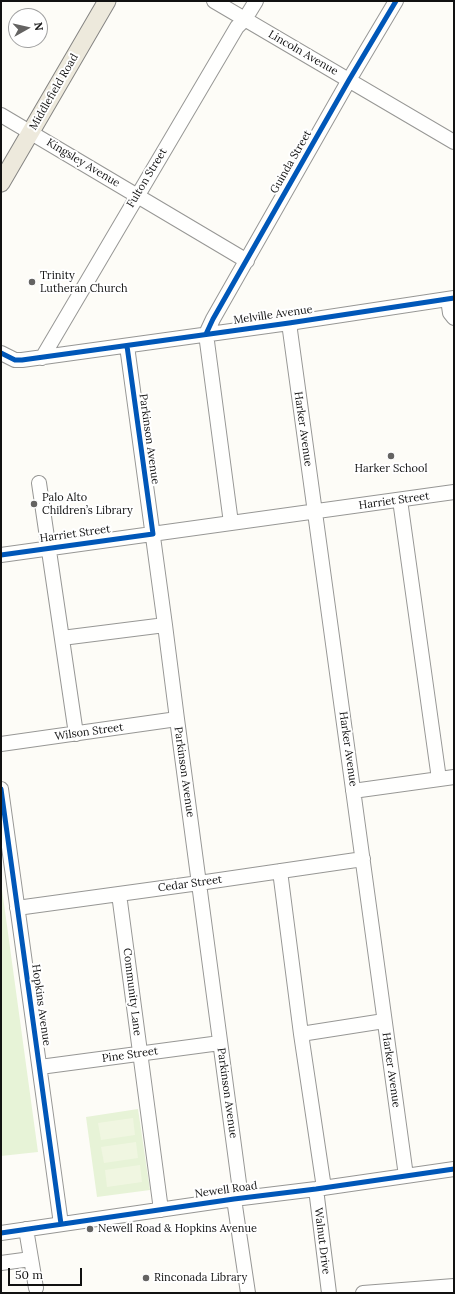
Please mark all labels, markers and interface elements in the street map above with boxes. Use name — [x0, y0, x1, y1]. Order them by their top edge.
north arrow — [8, 8, 48, 48]
text: N — [31, 21, 46, 32]
street label: Lincoln Avenue — [266, 28, 340, 78]
street label: Middlefield Road — [27, 51, 81, 133]
street label: Guinda Street — [268, 128, 314, 196]
street label: Kingsley Avenue — [44, 136, 122, 190]
street label: Fulton Street — [124, 146, 170, 210]
place label: Trinity Lutheran Church — [40, 269, 128, 295]
marker: Trinity Lutheran Church — [27, 277, 37, 287]
street label: Melville Avenue — [233, 303, 313, 327]
street label: Harker Avenue — [291, 391, 315, 467]
street label: Parkinson Avenue — [136, 393, 162, 485]
marker: Harker School — [386, 451, 396, 461]
place label: Harker School — [355, 462, 427, 476]
street label: Harriet Street — [358, 490, 430, 512]
place label: Palo Alto Children’s Library — [42, 491, 133, 517]
marker: Palo Alto Children’s Library — [29, 499, 39, 509]
street label: Harriet Street — [39, 523, 111, 545]
street label: Harker Avenue — [336, 711, 360, 787]
street label: Wilson Street — [54, 721, 124, 743]
street label: Parkinson Avenue — [171, 726, 197, 818]
street label: Cedar Street — [157, 873, 223, 895]
street label: Community Lane — [120, 947, 144, 1037]
street label: Hopkins Avenue — [29, 963, 53, 1047]
street label: Harker Avenue — [379, 1032, 403, 1108]
street label: Pine Street — [101, 1045, 159, 1065]
street label: Parkinson Avenue — [214, 1047, 240, 1139]
street label: Newell Road — [194, 1179, 258, 1201]
street label: Walnut Drive — [311, 1207, 333, 1275]
place label: Newell Road & Hopkins Avenue — [98, 1222, 257, 1236]
marker: Newell Road & Hopkins Avenue — [85, 1224, 95, 1234]
scale bar — [10, 1260, 84, 1286]
text: 50 m — [15, 1267, 43, 1282]
place label: Rinconada Library — [154, 1271, 247, 1285]
marker: Rinconada Library — [141, 1273, 151, 1283]

